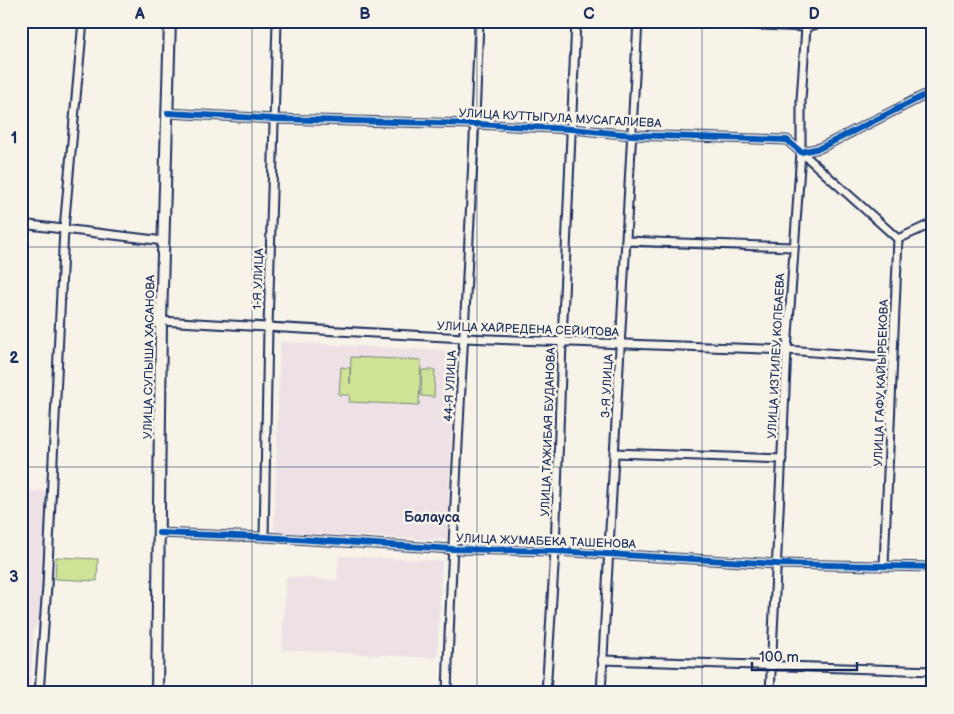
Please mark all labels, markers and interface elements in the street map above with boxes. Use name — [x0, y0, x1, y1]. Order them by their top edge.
text: A — [134, 5, 145, 24]
text: B — [359, 5, 371, 24]
text: C — [583, 5, 595, 24]
text: D — [808, 5, 820, 24]
street label: УЛИЦА КУТТЫГУЛА МУСАГАЛИЕВА — [458, 106, 663, 131]
text: 1 — [11, 129, 17, 148]
street label: 1-Я УЛИЦА — [250, 247, 267, 310]
street label: УЛИЦА ИЗТИЛЕУ КОПБАЕВА — [765, 272, 788, 439]
street label: УЛИЦА СУПЫША ХАСАНОВА — [141, 274, 158, 439]
street label: УЛИЦА ГАФУ КАЙЫРБЕКОВА — [871, 298, 892, 467]
street label: УЛИЦА ХАЙРЕДЕНА СЕЙИТОВА — [437, 319, 620, 340]
street label: УЛИЦА ТАЖИБАЯ БУДАНОВА — [538, 346, 559, 517]
text: 2 — [9, 349, 19, 368]
street label: 44-Я УЛИЦА — [441, 349, 460, 422]
street label: 3-Я УЛИЦА — [598, 353, 617, 418]
district label: Балауса — [404, 509, 461, 526]
street label: УЛИЦА ЖУМАБЕКА ТАШЕНОВА — [456, 531, 637, 552]
text: 3 — [9, 568, 19, 587]
scale bar — [752, 639, 856, 671]
text: 100 m — [759, 648, 799, 667]

